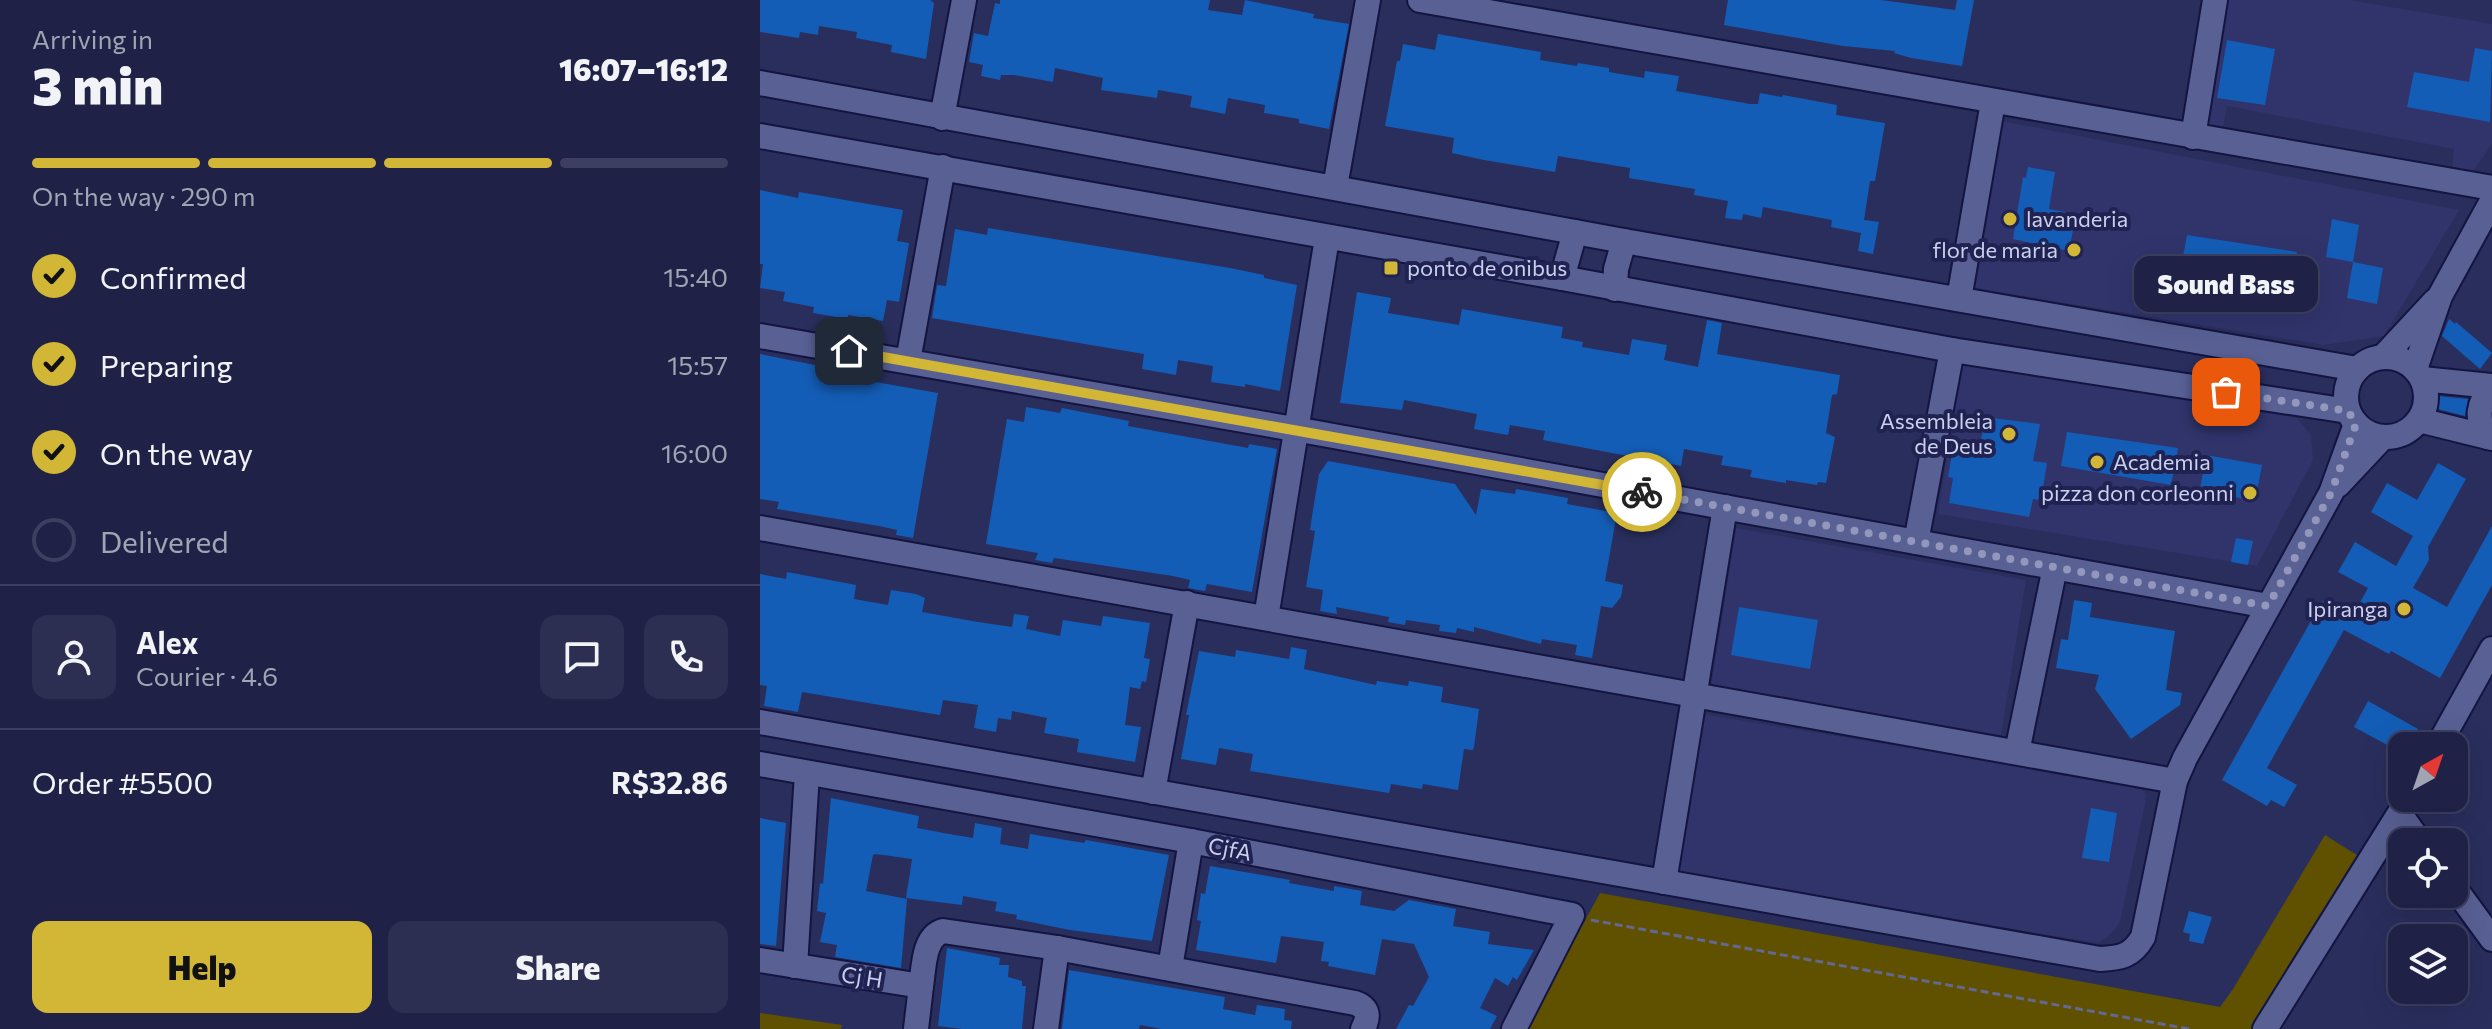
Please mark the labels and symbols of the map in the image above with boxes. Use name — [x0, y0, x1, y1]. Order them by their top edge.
place label: lavanderia — [2026, 205, 2128, 232]
marker: lavanderia — [2001, 210, 2019, 228]
place label: flor de maria — [1932, 236, 2058, 263]
marker: flor de maria — [2065, 241, 2083, 259]
place label: ponto de onibus — [1407, 254, 1567, 281]
callout: Sound Bass — [2134, 256, 2318, 312]
marker: ponto de onibus — [1382, 259, 1400, 277]
pin — [815, 317, 883, 385]
pin — [2192, 358, 2260, 426]
place label: Assembleia de Deus — [1880, 407, 1993, 459]
marker: Assembleia de Deus — [2000, 425, 2018, 443]
place label: Academia — [2113, 448, 2211, 475]
courier — [1602, 452, 1682, 532]
marker: Academia — [2088, 453, 2106, 471]
place label: pizza don corleonni — [2041, 479, 2234, 506]
marker: pizza don corleonni — [2241, 484, 2259, 502]
place label: Ipiranga — [2307, 595, 2388, 622]
marker: Ipiranga — [2395, 600, 2413, 618]
north arrow — [2388, 732, 2468, 812]
street label: CjfA — [1206, 831, 1254, 866]
street label: Cj H — [840, 960, 885, 993]

